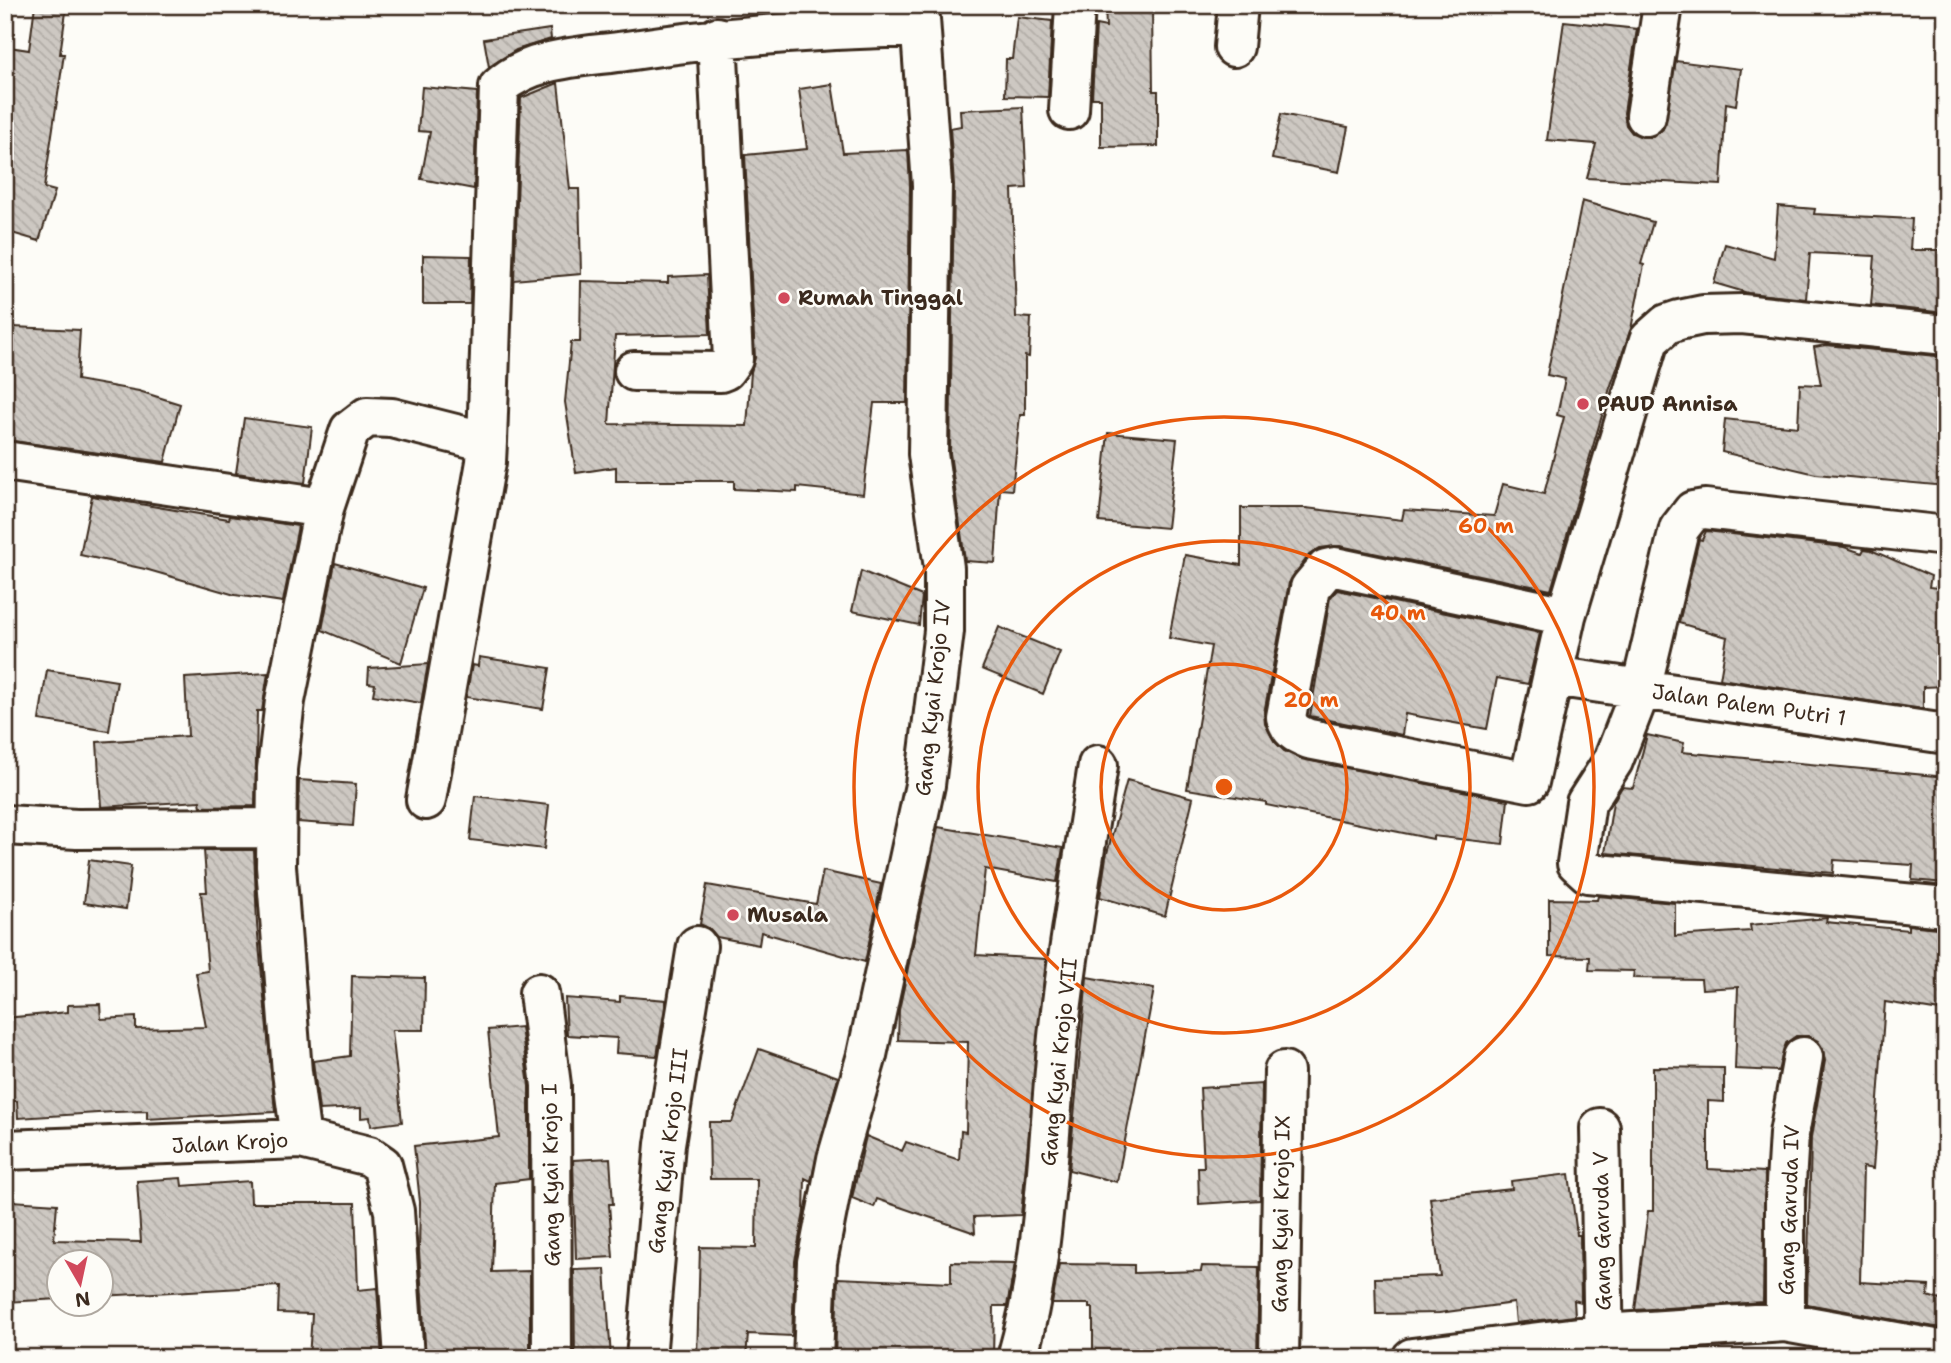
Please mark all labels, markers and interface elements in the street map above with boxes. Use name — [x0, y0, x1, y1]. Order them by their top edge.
place label: Rumah Tinggal — [798, 284, 963, 312]
marker: Rumah Tinggal — [776, 290, 792, 306]
place label: PAUD Annisa — [1597, 390, 1738, 418]
marker: PAUD Annisa — [1575, 396, 1591, 412]
text: 60 m — [1458, 512, 1514, 540]
street label: Gang Kyai Krojo IV — [909, 599, 957, 797]
text: 40 m — [1370, 599, 1426, 627]
street label: Jalan Palem Putri 1 — [1650, 678, 1848, 732]
text: 20 m — [1283, 686, 1339, 714]
centre of rings — [1212, 775, 1236, 799]
place label: Musala — [747, 901, 829, 929]
marker: Musala — [725, 907, 741, 923]
street label: Gang Kyai Krojo VII — [1034, 956, 1084, 1168]
street label: Gang Kyai Krojo III — [641, 1047, 695, 1255]
street label: Gang Kyai Krojo I — [535, 1083, 567, 1267]
street label: Gang Kyai Krojo IX — [1265, 1115, 1297, 1313]
street label: Gang Garuda IV — [1772, 1124, 1806, 1296]
street label: Jalan Krojo — [171, 1126, 289, 1160]
street label: Gang Garuda V — [1587, 1151, 1617, 1311]
north arrow — [46, 1248, 116, 1318]
text: N — [73, 1286, 92, 1313]

